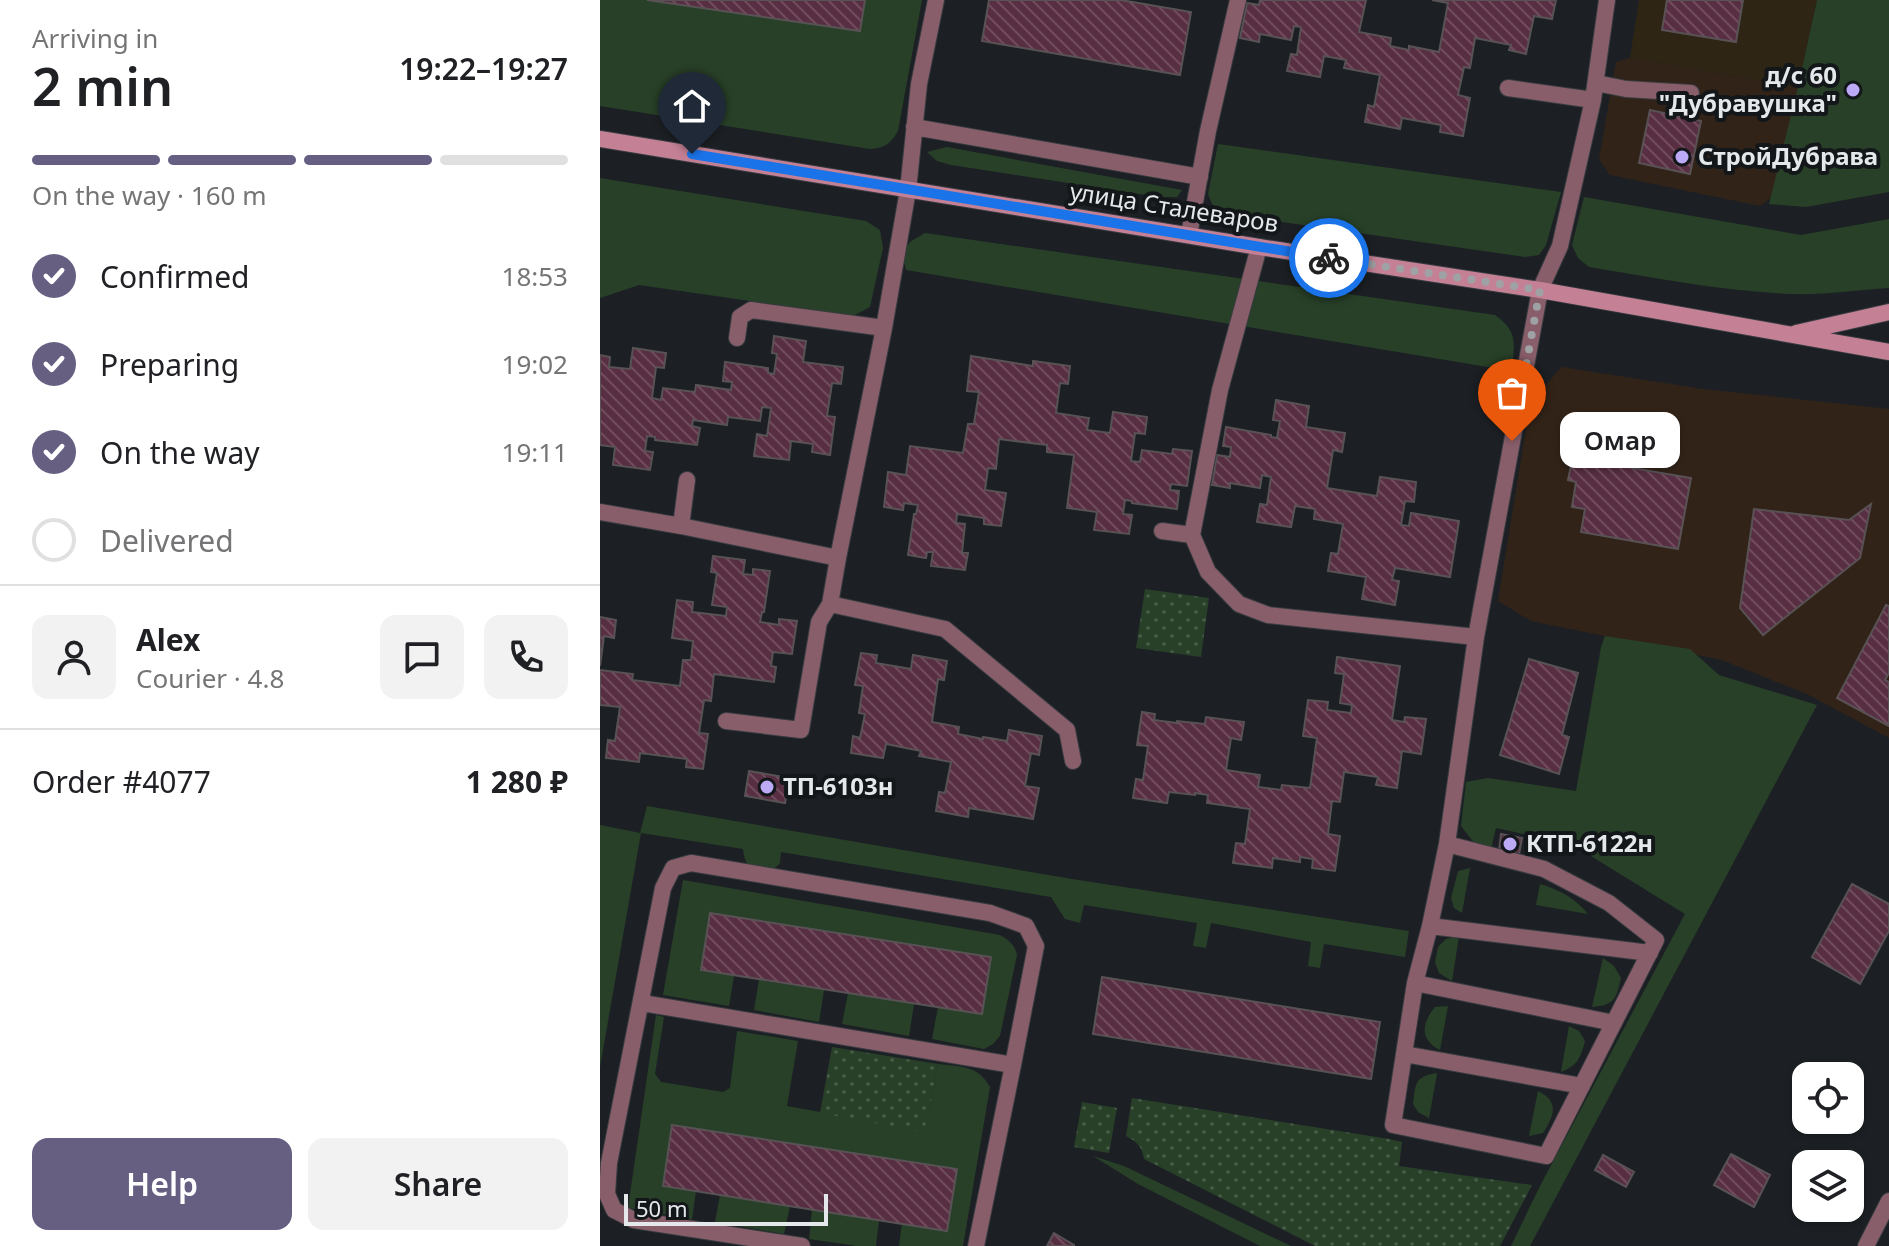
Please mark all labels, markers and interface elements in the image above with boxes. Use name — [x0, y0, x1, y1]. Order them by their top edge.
text: Arriving in — [32, 20, 158, 56]
text: 19:22–19:27 — [399, 48, 568, 89]
text: 2 min — [32, 50, 173, 121]
place label: д/с 60 "Дубравушка" — [1659, 58, 1837, 119]
pin — [658, 72, 726, 154]
marker: д/с 60 "Дубравушка" — [1844, 81, 1862, 99]
icon: home — [670, 84, 714, 128]
place label: СтройДубрава — [1698, 139, 1878, 172]
marker: СтройДубрава — [1673, 148, 1691, 166]
street label: улица Сталеваров — [1068, 174, 1281, 239]
text: On the way · 160 m — [32, 177, 266, 213]
courier — [1289, 218, 1369, 298]
icon: bike — [1307, 236, 1351, 280]
icon: check — [32, 254, 76, 298]
text: Confirmed — [100, 256, 250, 297]
text: 18:53 — [502, 258, 568, 294]
icon: check — [32, 342, 76, 386]
text: Preparing — [100, 344, 239, 385]
text: 19:02 — [502, 346, 568, 382]
pin — [1478, 359, 1546, 441]
icon: bag — [1490, 371, 1534, 415]
callout: Омар — [1560, 413, 1680, 469]
text: Омар — [1584, 422, 1656, 458]
icon: check — [32, 430, 76, 474]
text: On the way — [100, 432, 260, 473]
text: 19:11 — [502, 434, 568, 470]
text: Delivered — [100, 520, 234, 561]
button: person — [32, 615, 116, 699]
button: chat — [380, 615, 464, 699]
button: phone — [484, 615, 568, 699]
text: Alex — [136, 619, 200, 660]
text: Courier · 4.8 — [136, 660, 284, 696]
text: Order #4077 — [32, 761, 211, 802]
text: 1 280 ₽ — [466, 761, 568, 802]
place label: ТП-6103н — [783, 769, 893, 802]
marker: ТП-6103н — [758, 778, 776, 796]
place label: КТП-6122н — [1526, 826, 1653, 859]
marker: КТП-6122н — [1501, 835, 1519, 853]
map controls — [1792, 1062, 1864, 1222]
button: locate — [1792, 1062, 1864, 1134]
button: Help — [32, 1138, 292, 1230]
button: Share — [308, 1138, 568, 1230]
button: layers — [1792, 1150, 1864, 1222]
scale bar — [624, 1190, 828, 1226]
text: 50 m — [636, 1193, 687, 1223]

